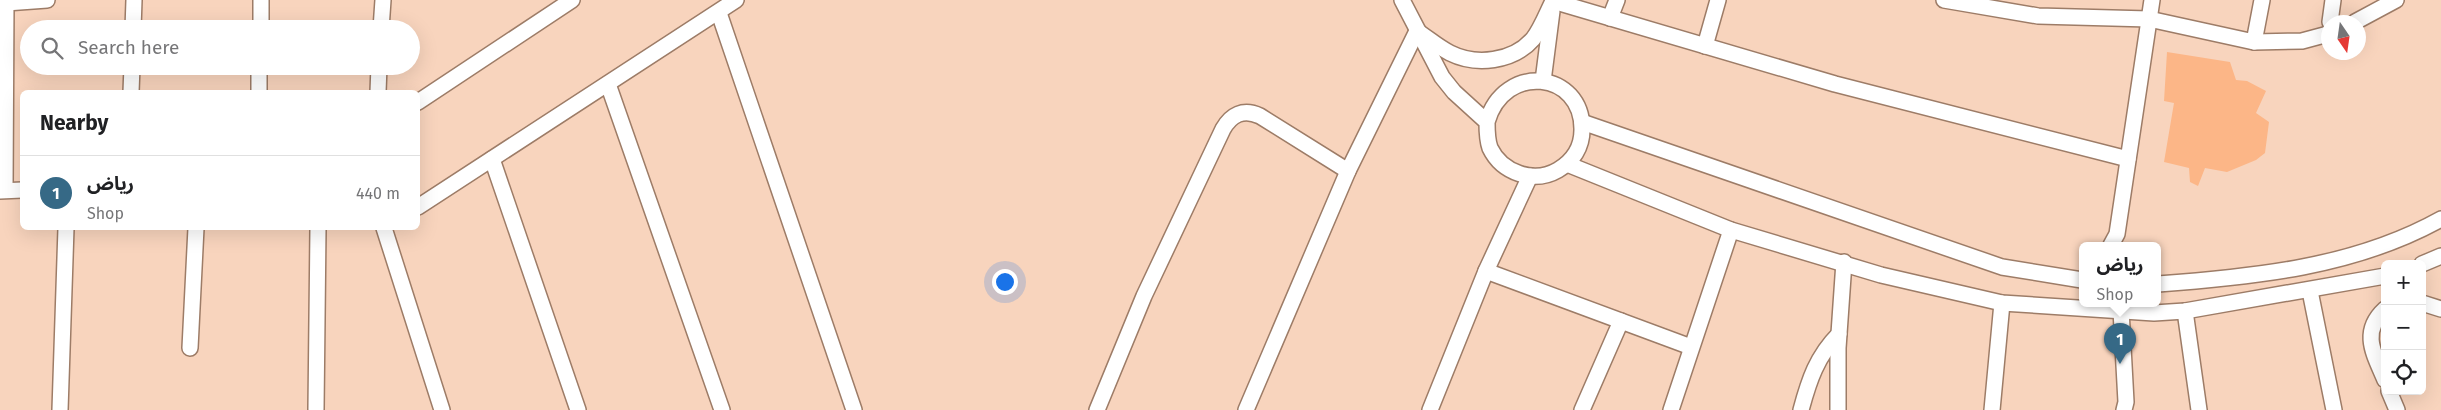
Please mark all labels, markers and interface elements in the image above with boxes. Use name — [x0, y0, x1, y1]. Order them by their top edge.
north arrow — [2321, 15, 2366, 60]
search box — [20, 20, 420, 75]
icon: search — [38, 34, 66, 62]
text: Search here — [78, 36, 179, 59]
text: Nearby — [40, 110, 108, 136]
text: رياض — [87, 172, 134, 195]
text: 1 — [52, 184, 60, 203]
text: 440 m — [356, 184, 400, 203]
text: Shop — [87, 204, 124, 223]
popup — [2079, 242, 2161, 307]
text: رياض — [2096, 253, 2144, 276]
map controls — [2381, 260, 2426, 395]
button: + — [2381, 260, 2426, 305]
your location — [992, 269, 1018, 295]
text: Shop — [2096, 285, 2133, 304]
button: − — [2381, 305, 2426, 350]
pin: 1 — [2104, 323, 2136, 364]
button: locate — [2381, 350, 2426, 395]

